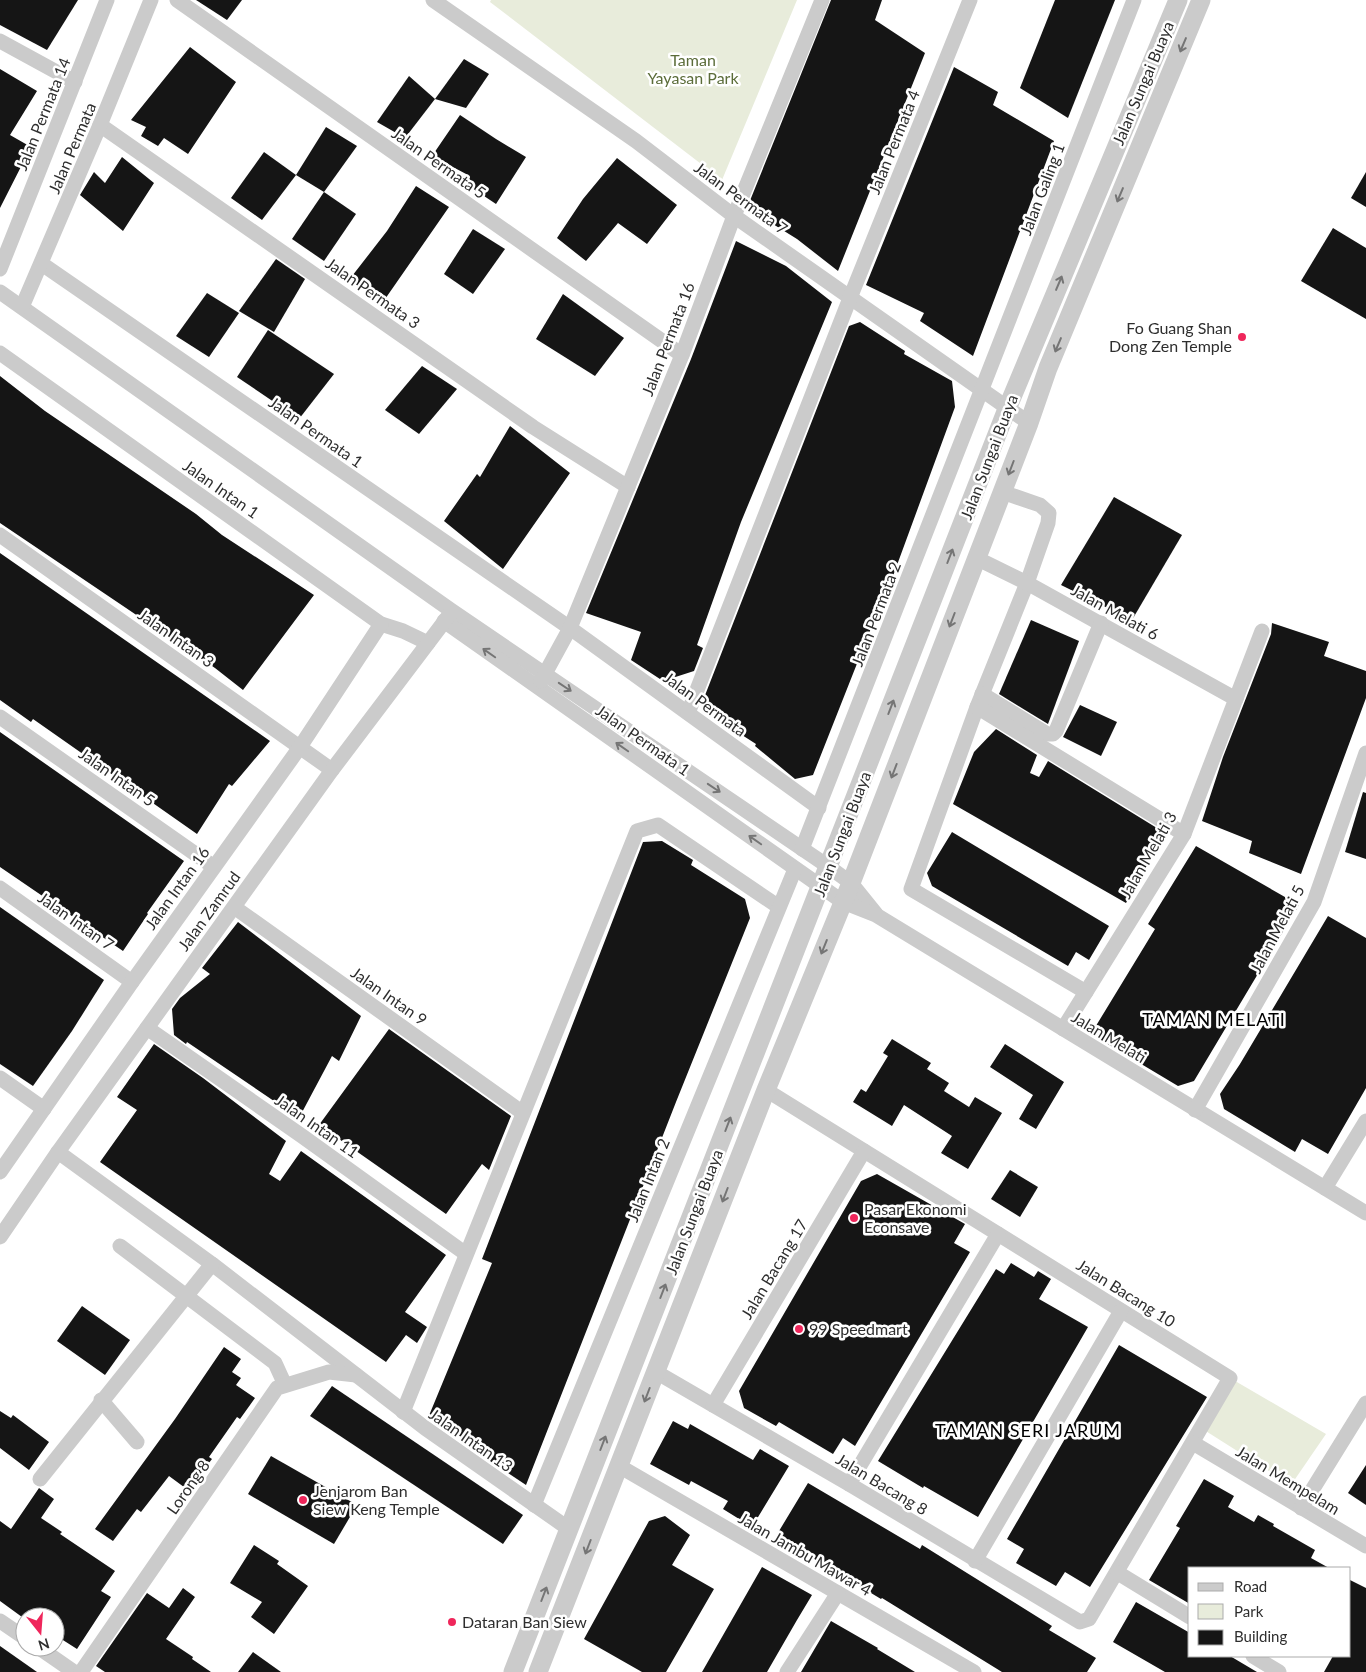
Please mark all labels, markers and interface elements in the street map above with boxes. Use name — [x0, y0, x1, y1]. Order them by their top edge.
street label: Jalan Sungai Buaya — [1108, 18, 1177, 148]
one-way arrow — [1177, 37, 1187, 52]
park label: Taman Yayasan Park — [647, 50, 739, 87]
street label: Jalan Permata 14 — [12, 55, 74, 173]
street label: Jalan Permata 4 — [864, 87, 923, 197]
street label: Jalan Permata — [44, 99, 100, 197]
street label: Jalan Permata 5 — [389, 123, 490, 202]
street label: Jalan Galing 1 — [1015, 140, 1068, 237]
street label: Jalan Permata 7 — [691, 157, 792, 238]
one-way arrow — [1115, 187, 1124, 202]
street label: Jalan Permata 3 — [323, 253, 424, 332]
one-way arrow — [1055, 276, 1065, 291]
street label: Jalan Permata 16 — [637, 279, 698, 398]
place label: Fo Guang Shan Dong Zen Temple — [1109, 318, 1232, 355]
marker: Fo Guang Shan Dong Zen Temple — [1236, 331, 1248, 343]
one-way arrow — [1052, 337, 1062, 352]
street label: Jalan Permata 1 — [266, 392, 367, 471]
street label: Jalan Sungai Buaya — [956, 392, 1021, 522]
street label: Jalan Intan 1 — [180, 455, 263, 522]
one-way arrow — [1006, 460, 1016, 475]
one-way arrow — [946, 549, 955, 564]
street label: Jalan Permata 2 — [847, 559, 904, 669]
street label: Jalan Melati 6 — [1068, 580, 1162, 643]
street label: Jalan Intan 3 — [135, 604, 218, 671]
one-way arrow — [947, 612, 956, 627]
one-way arrow — [483, 648, 497, 658]
street label: Jalan Permata — [660, 667, 750, 740]
one-way arrow — [557, 682, 571, 692]
street label: Jalan Permata 1 — [593, 700, 694, 779]
one-way arrow — [887, 700, 896, 715]
one-way arrow — [615, 742, 629, 752]
street label: Jalan Intan 5 — [76, 743, 159, 810]
one-way arrow — [889, 763, 898, 778]
street label: Jalan Sungai Buaya — [809, 769, 874, 899]
one-way arrow — [706, 784, 720, 794]
street label: Jalan Melati 3 — [1115, 808, 1180, 902]
one-way arrow — [749, 835, 762, 846]
street label: Jalan Intan 16 — [140, 843, 213, 933]
street label: Jalan Zamrud — [173, 867, 244, 954]
street label: Jalan Melati 5 — [1245, 881, 1308, 976]
street label: Jalan Intan 7 — [35, 887, 118, 954]
one-way arrow — [819, 939, 829, 954]
street label: Jalan Intan 9 — [348, 962, 431, 1029]
street label: Jalan Melati — [1068, 1007, 1150, 1066]
district label: TAMAN MELATI — [1142, 1008, 1286, 1030]
street label: Jalan Intan 11 — [272, 1090, 363, 1161]
one-way arrow — [724, 1117, 734, 1132]
street label: Jalan Intan 2 — [622, 1135, 673, 1224]
street label: Jalan Sungai Buaya — [661, 1147, 726, 1277]
one-way arrow — [720, 1187, 729, 1202]
place label: Pasar Ekonomi Econsave — [864, 1199, 967, 1236]
marker: Pasar Ekonomi Econsave — [848, 1212, 860, 1224]
street label: Jalan Bacang 17 — [736, 1216, 811, 1322]
street label: Jalan Bacang 10 — [1073, 1255, 1179, 1331]
one-way arrow — [659, 1284, 668, 1300]
place label: 99 Speedmart — [809, 1319, 908, 1338]
marker: 99 Speedmart — [793, 1323, 805, 1335]
one-way arrow — [642, 1387, 651, 1403]
street label: Jalan Intan 13 — [426, 1404, 517, 1475]
district label: TAMAN SERI JARUM — [935, 1419, 1121, 1441]
one-way arrow — [599, 1436, 609, 1451]
street label: Jalan Mempelam — [1233, 1441, 1344, 1518]
street label: Jalan Bacang 8 — [833, 1449, 932, 1518]
street label: Lorong 8 — [162, 1456, 213, 1518]
place label: Jenjarom Ban Siew Keng Temple — [313, 1481, 440, 1518]
marker: Jenjarom Ban Siew Keng Temple — [297, 1494, 309, 1506]
street label: Jalan Jambu Mawar 4 — [736, 1508, 875, 1599]
one-way arrow — [582, 1539, 592, 1554]
legend — [1188, 1567, 1351, 1657]
text: Road — [1234, 1577, 1267, 1595]
one-way arrow — [540, 1587, 549, 1602]
text: Park — [1234, 1602, 1264, 1620]
north arrow — [15, 1607, 65, 1657]
place label: Dataran Ban Siew — [462, 1612, 587, 1631]
marker: Dataran Ban Siew — [446, 1616, 458, 1628]
text: Building — [1234, 1627, 1287, 1645]
text: N — [36, 1635, 52, 1655]

